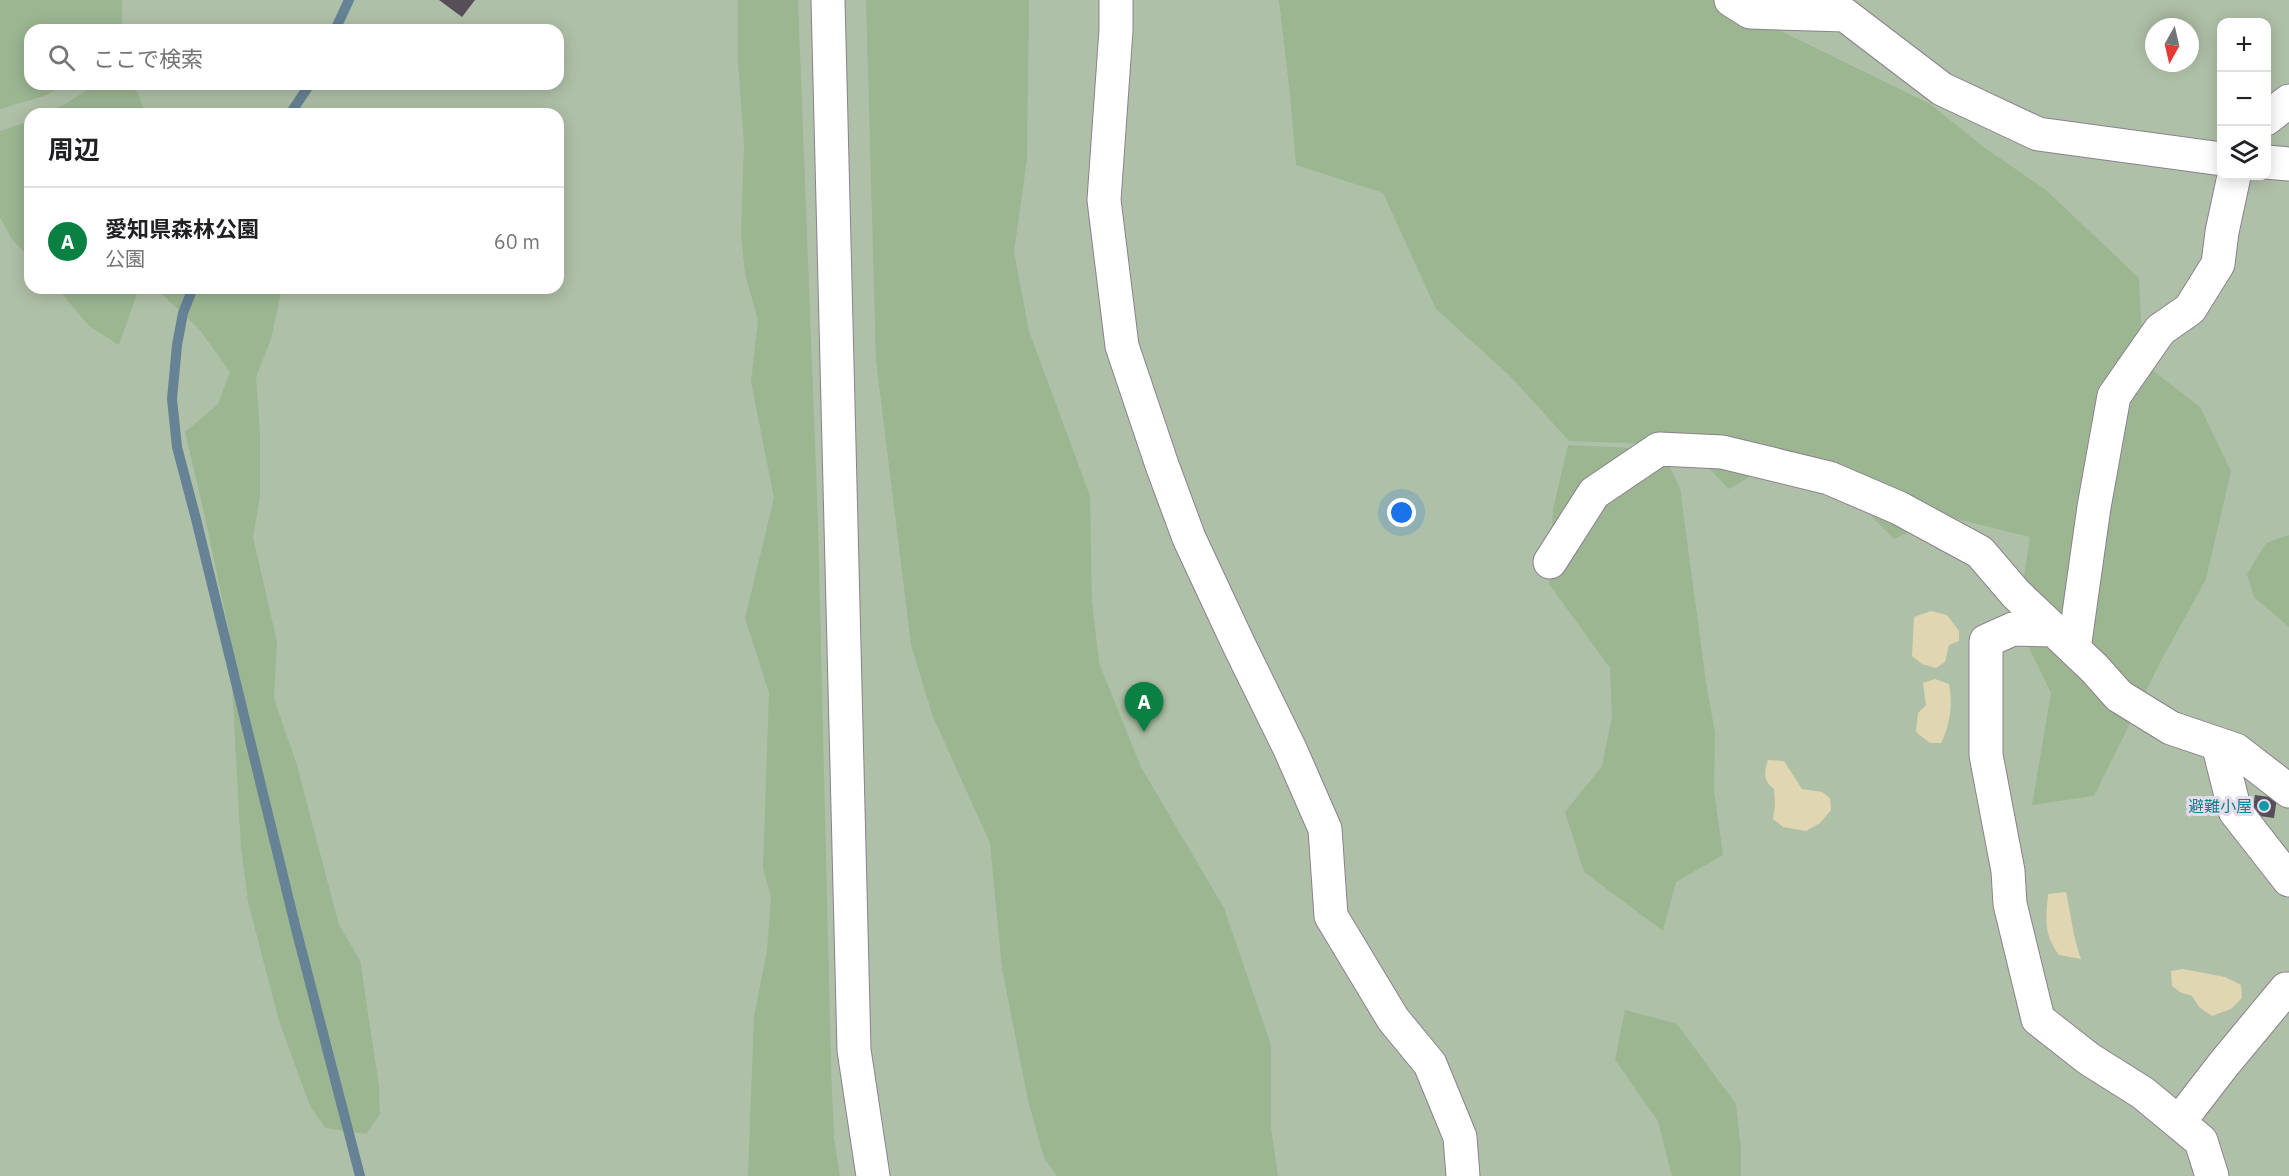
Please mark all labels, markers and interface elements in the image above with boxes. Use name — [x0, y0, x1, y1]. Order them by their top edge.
north arrow — [2145, 18, 2199, 72]
map controls — [2217, 18, 2271, 180]
button: + — [2217, 18, 2271, 72]
search box — [24, 24, 564, 90]
icon: search — [45, 41, 78, 74]
text: ここで検索 — [93, 44, 203, 73]
button: − — [2217, 72, 2271, 126]
button: layers — [2217, 126, 2271, 180]
text: 周辺 — [48, 132, 100, 166]
text: 愛知県森林公園 — [105, 214, 259, 243]
text: A — [61, 228, 74, 255]
text: 60 m — [494, 228, 540, 255]
text: 公園 — [105, 245, 145, 272]
your location — [1387, 498, 1416, 527]
pin: A — [1124, 682, 1164, 732]
place label: 避難小屋 — [2188, 796, 2252, 816]
marker: 避難小屋 — [2257, 799, 2271, 813]

